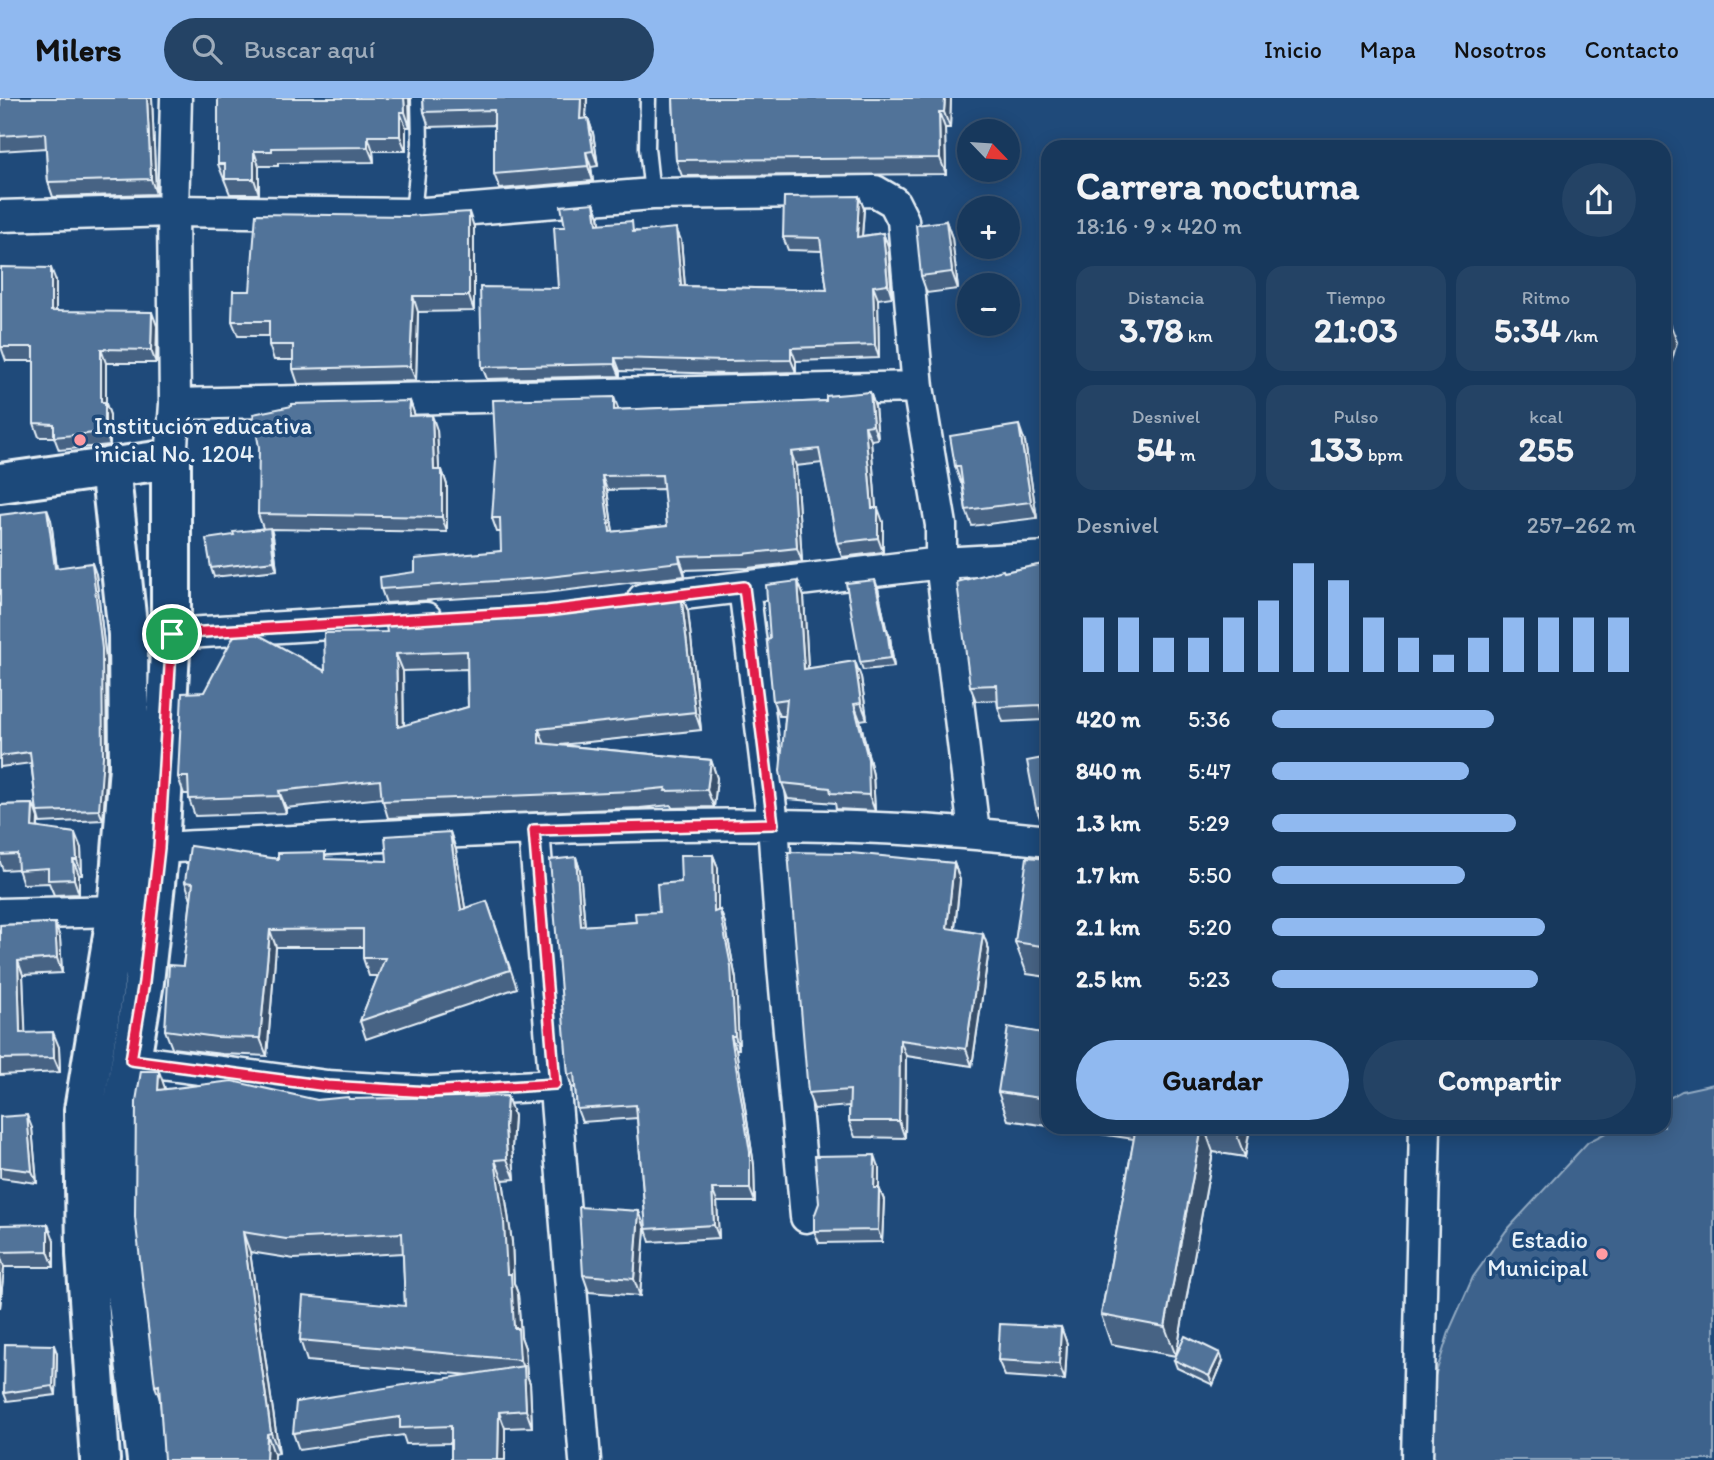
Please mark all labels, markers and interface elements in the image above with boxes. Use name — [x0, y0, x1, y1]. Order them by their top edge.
search box — [164, 18, 654, 81]
text: Milers — [35, 30, 122, 69]
icon: search — [188, 30, 226, 68]
text: Buscar aquí — [244, 33, 375, 65]
text: Inicio — [1264, 35, 1322, 64]
text: Mapa — [1360, 35, 1416, 64]
text: Nosotros — [1454, 35, 1546, 64]
text: Contacto — [1584, 35, 1679, 64]
north arrow — [957, 119, 1020, 182]
map controls — [957, 119, 1020, 336]
text: Carrera nocturna — [1076, 163, 1359, 209]
button: share — [1562, 163, 1636, 237]
button: + — [957, 196, 1020, 259]
text: 18:16 · 9 × 420 m — [1076, 212, 1242, 240]
button: − — [957, 273, 1020, 336]
text: Distancia — [1128, 286, 1204, 309]
text: Tiempo — [1326, 286, 1386, 309]
text: Ritmo — [1522, 286, 1570, 309]
text: 3.78 — [1119, 309, 1183, 351]
text: 21:03 — [1314, 309, 1398, 351]
text: 5:34 — [1494, 309, 1561, 351]
text: km — [1183, 324, 1213, 347]
text: /km — [1561, 324, 1598, 347]
text: Desnivel — [1132, 405, 1200, 428]
text: Pulso — [1334, 405, 1378, 428]
text: kcal — [1529, 405, 1563, 428]
place label: Institución educativa inicial No. 1204 — [94, 411, 312, 468]
text: 54 — [1136, 428, 1176, 470]
text: 133 — [1309, 428, 1363, 470]
text: 255 — [1518, 428, 1574, 470]
marker: Institución educativa inicial No. 1204 — [72, 432, 88, 448]
text: m — [1176, 443, 1196, 466]
text: bpm — [1363, 443, 1403, 466]
text: Desnivel — [1076, 511, 1159, 539]
text: 257–262 m — [1527, 511, 1636, 539]
pin — [142, 604, 202, 664]
icon: arrive — [153, 615, 191, 653]
text: 420 m — [1076, 705, 1141, 733]
text: 5:36 — [1188, 705, 1230, 733]
text: 840 m — [1076, 757, 1141, 785]
text: 5:47 — [1188, 757, 1231, 785]
text: 1.3 km — [1076, 809, 1140, 837]
text: 5:29 — [1188, 809, 1230, 837]
text: 1.7 km — [1076, 861, 1139, 889]
text: 5:50 — [1188, 861, 1232, 889]
text: 2.1 km — [1076, 913, 1140, 941]
text: 5:20 — [1188, 913, 1232, 941]
text: 2.5 km — [1076, 965, 1141, 993]
text: 5:23 — [1188, 965, 1230, 993]
button: Guardar — [1076, 1040, 1349, 1120]
button: Compartir — [1363, 1040, 1636, 1120]
place label: Estadio Municipal — [1487, 1225, 1588, 1282]
marker: Estadio Municipal — [1594, 1246, 1610, 1262]

